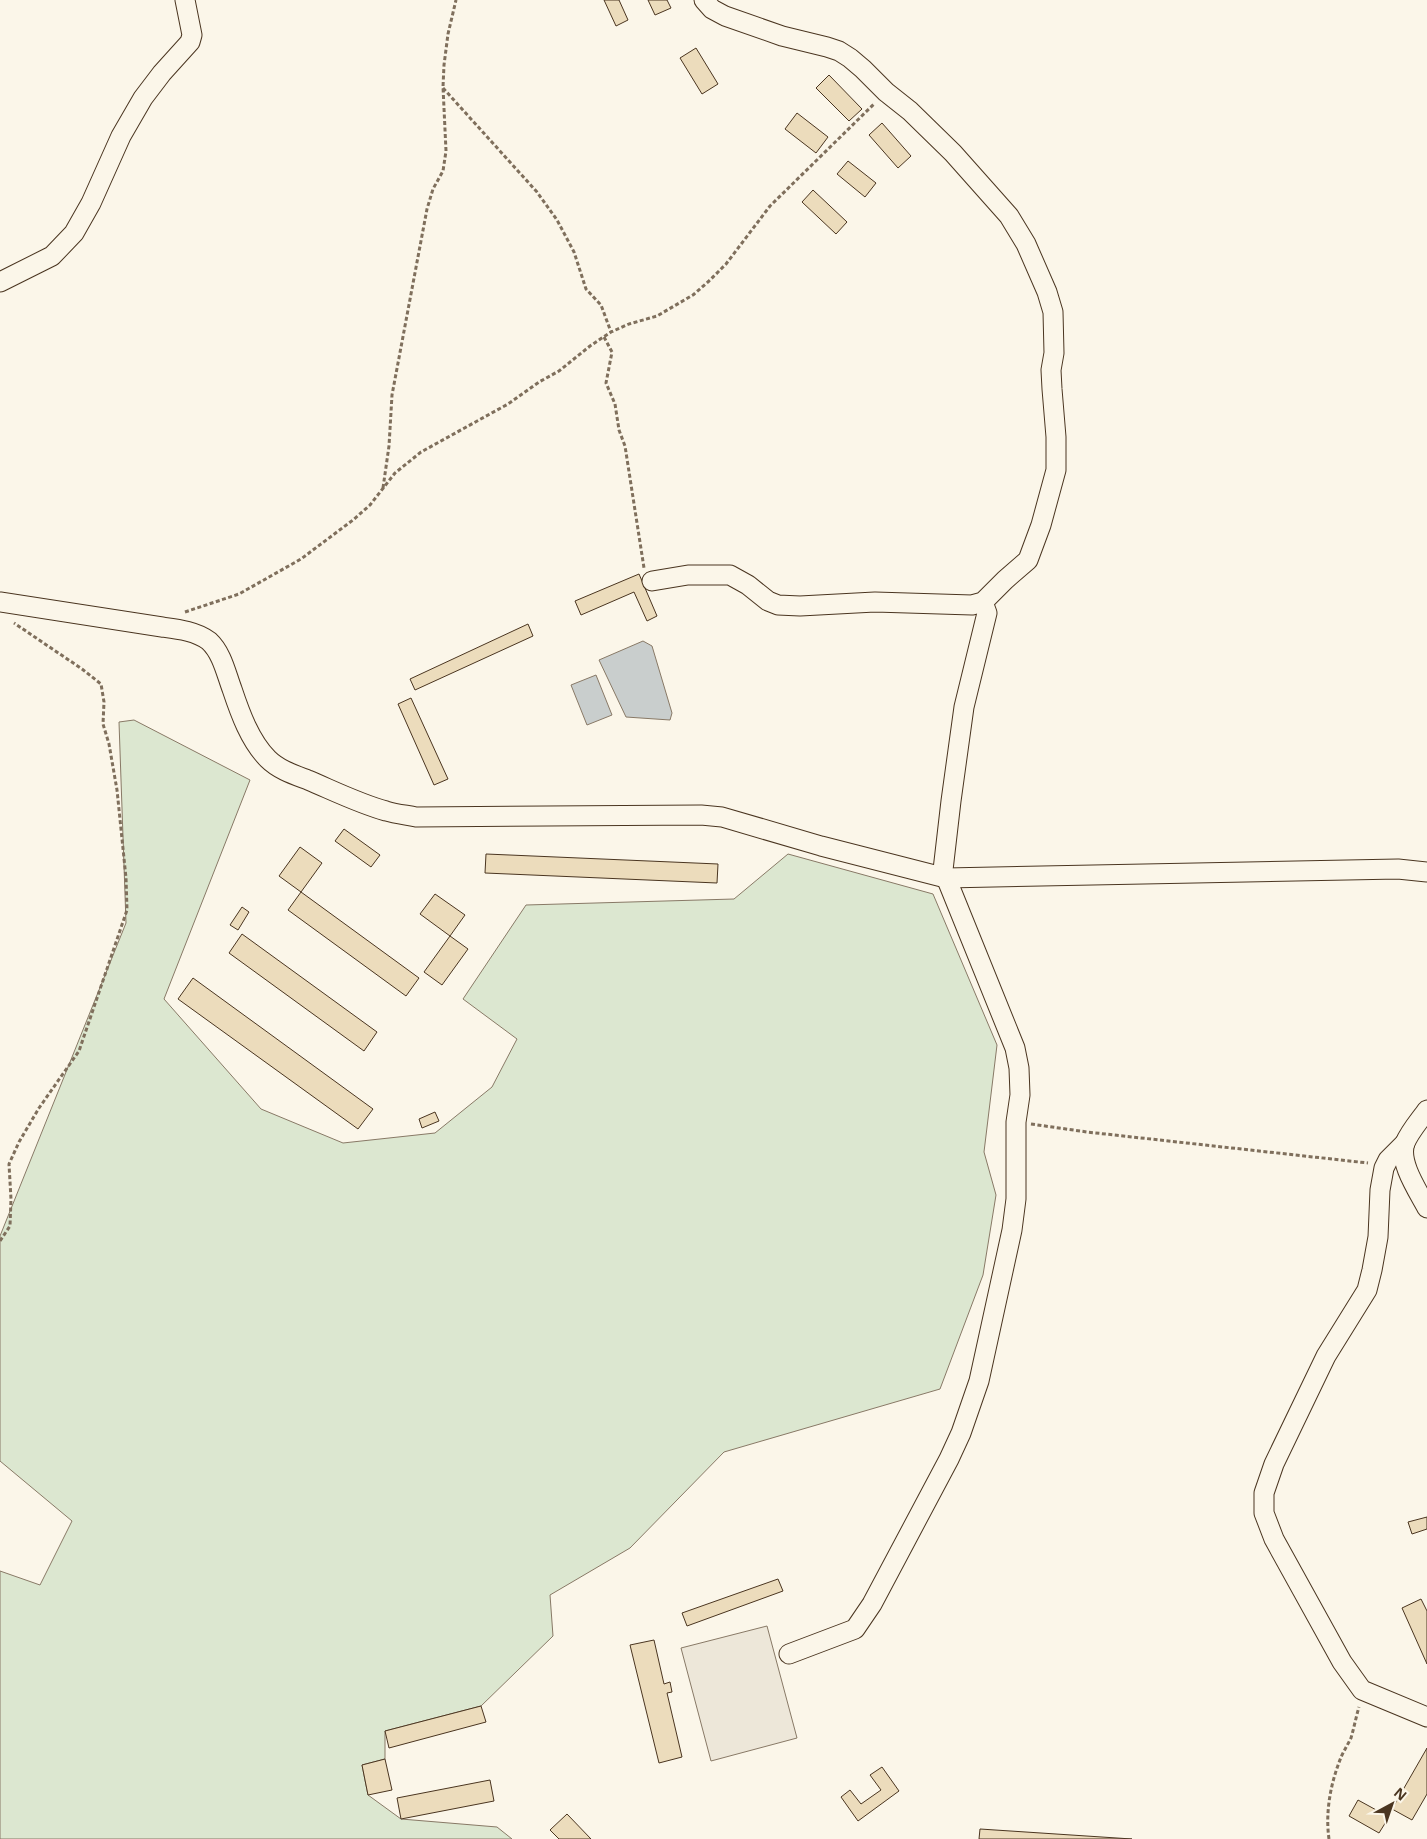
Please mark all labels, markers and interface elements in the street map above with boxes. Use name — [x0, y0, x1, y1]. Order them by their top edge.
north arrow — [1367, 1779, 1417, 1829]
text: N — [1390, 1783, 1411, 1805]

